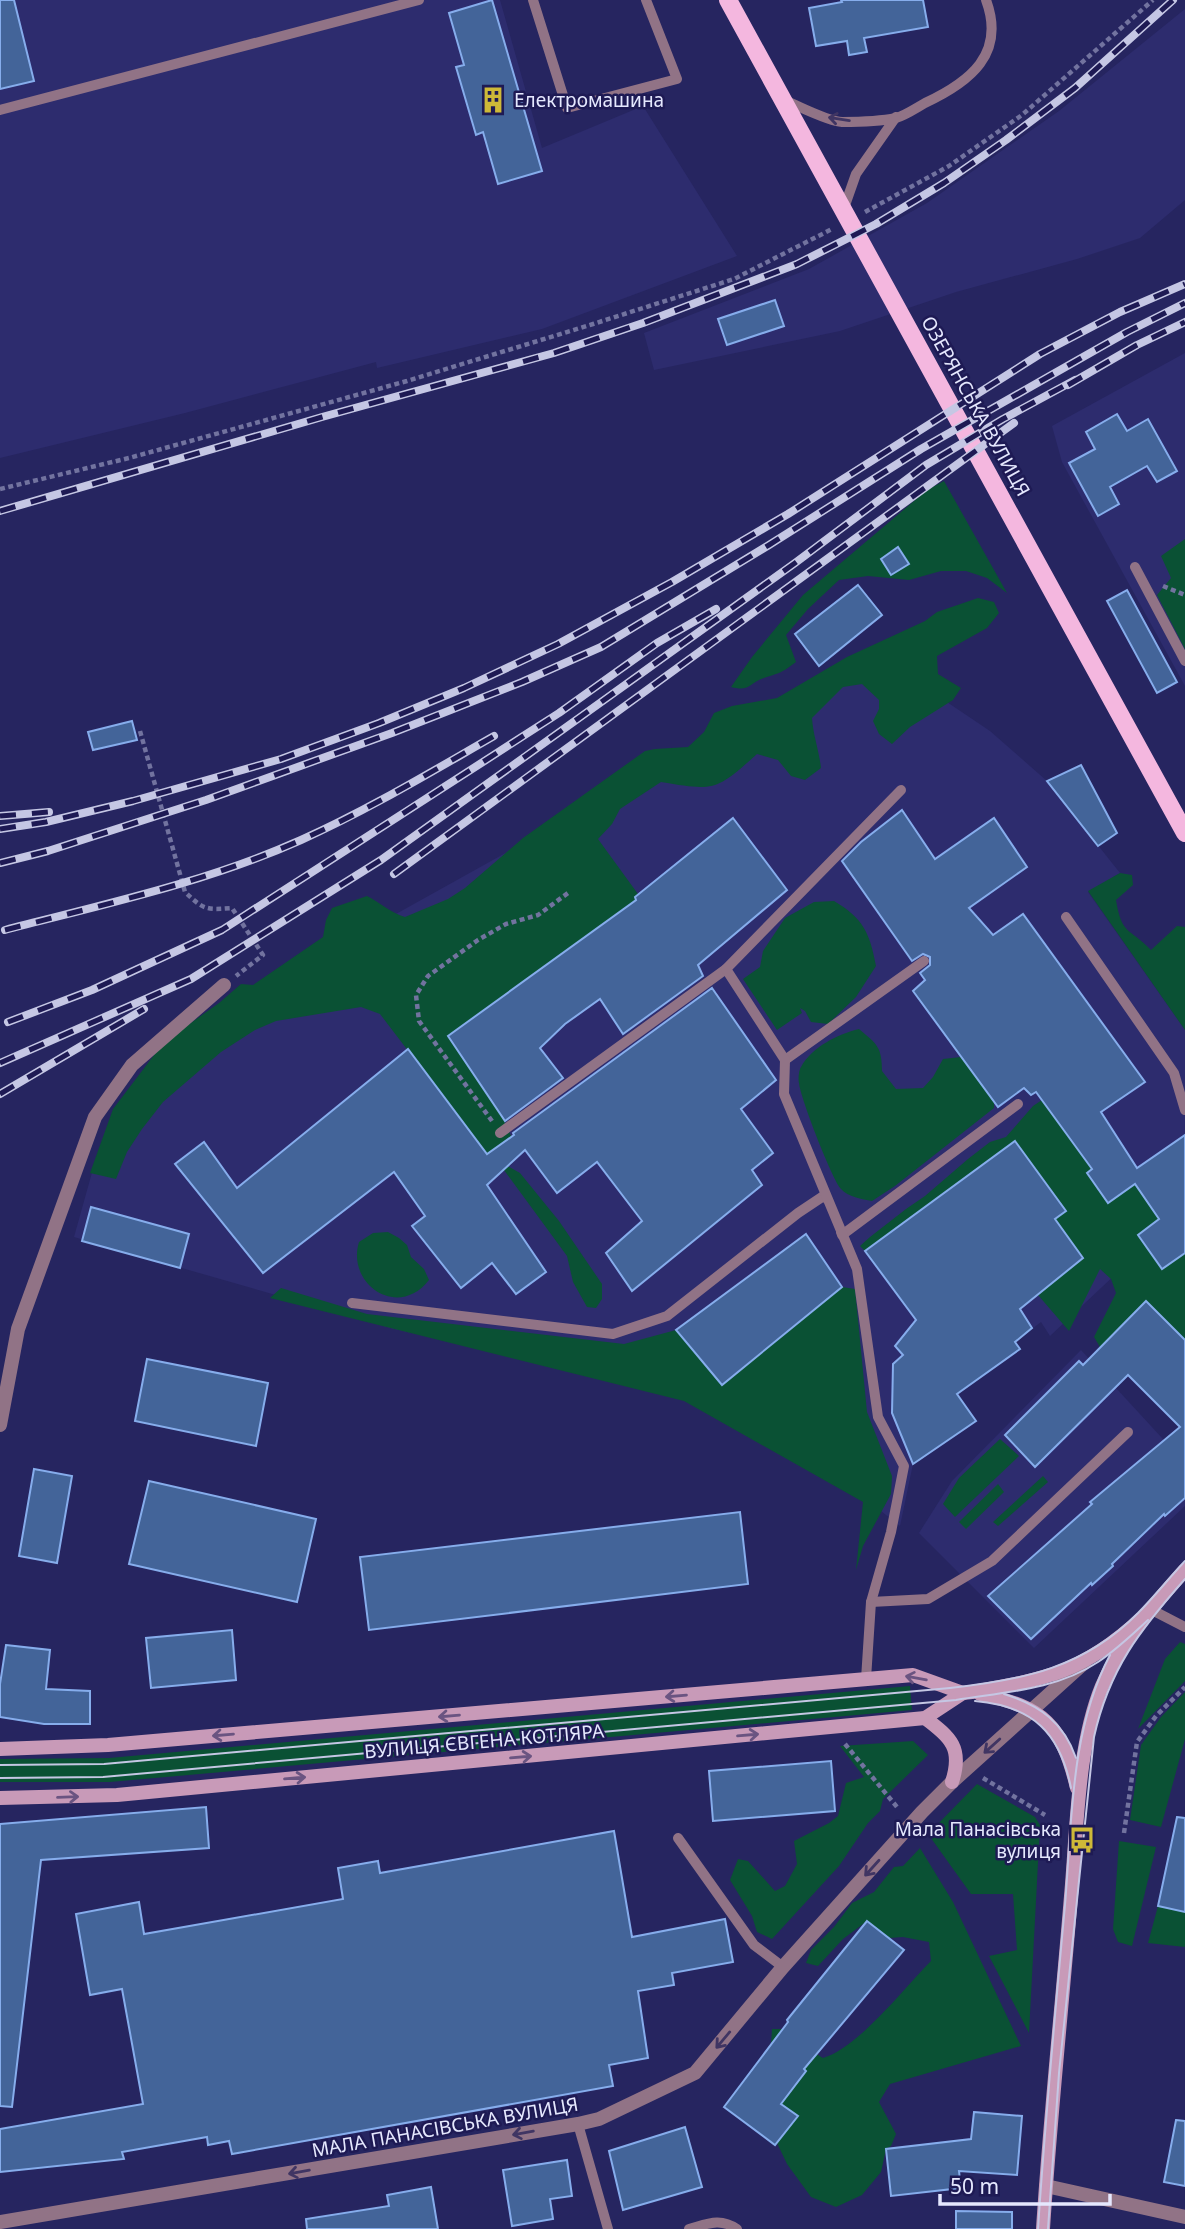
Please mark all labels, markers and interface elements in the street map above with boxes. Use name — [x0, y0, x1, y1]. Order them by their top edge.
building icon: Електромашина — [478, 85, 508, 115]
place label: Електромашина — [514, 87, 664, 113]
one-way arrow — [828, 112, 851, 125]
street label: ОЗЕРЯНСЬКА ВУЛИЦЯ — [916, 311, 1036, 501]
one-way arrow — [905, 1671, 927, 1684]
one-way arrow — [665, 1690, 688, 1703]
one-way arrow — [438, 1710, 461, 1723]
street label: ВУЛИЦЯ ЄВГЕНА КОТЛЯРА — [363, 1717, 606, 1764]
one-way arrow — [736, 1728, 759, 1741]
one-way arrow — [212, 1729, 234, 1742]
one-way arrow — [983, 1738, 1001, 1754]
one-way arrow — [510, 1750, 532, 1763]
one-way arrow — [283, 1771, 306, 1784]
one-way arrow — [56, 1790, 79, 1803]
place label: Мала Панасівська вулиця — [895, 1816, 1061, 1864]
bus stop icon: Мала Панасівська вулиця — [1067, 1825, 1097, 1855]
one-way arrow — [864, 1859, 880, 1877]
one-way arrow — [715, 2030, 731, 2048]
street label: МАЛА ПАНАСІВСЬКА ВУЛИЦЯ — [310, 2091, 580, 2163]
one-way arrow — [512, 2127, 535, 2140]
scale bar — [940, 2162, 1110, 2206]
one-way arrow — [288, 2165, 310, 2179]
text: 50 m — [950, 2172, 999, 2200]

